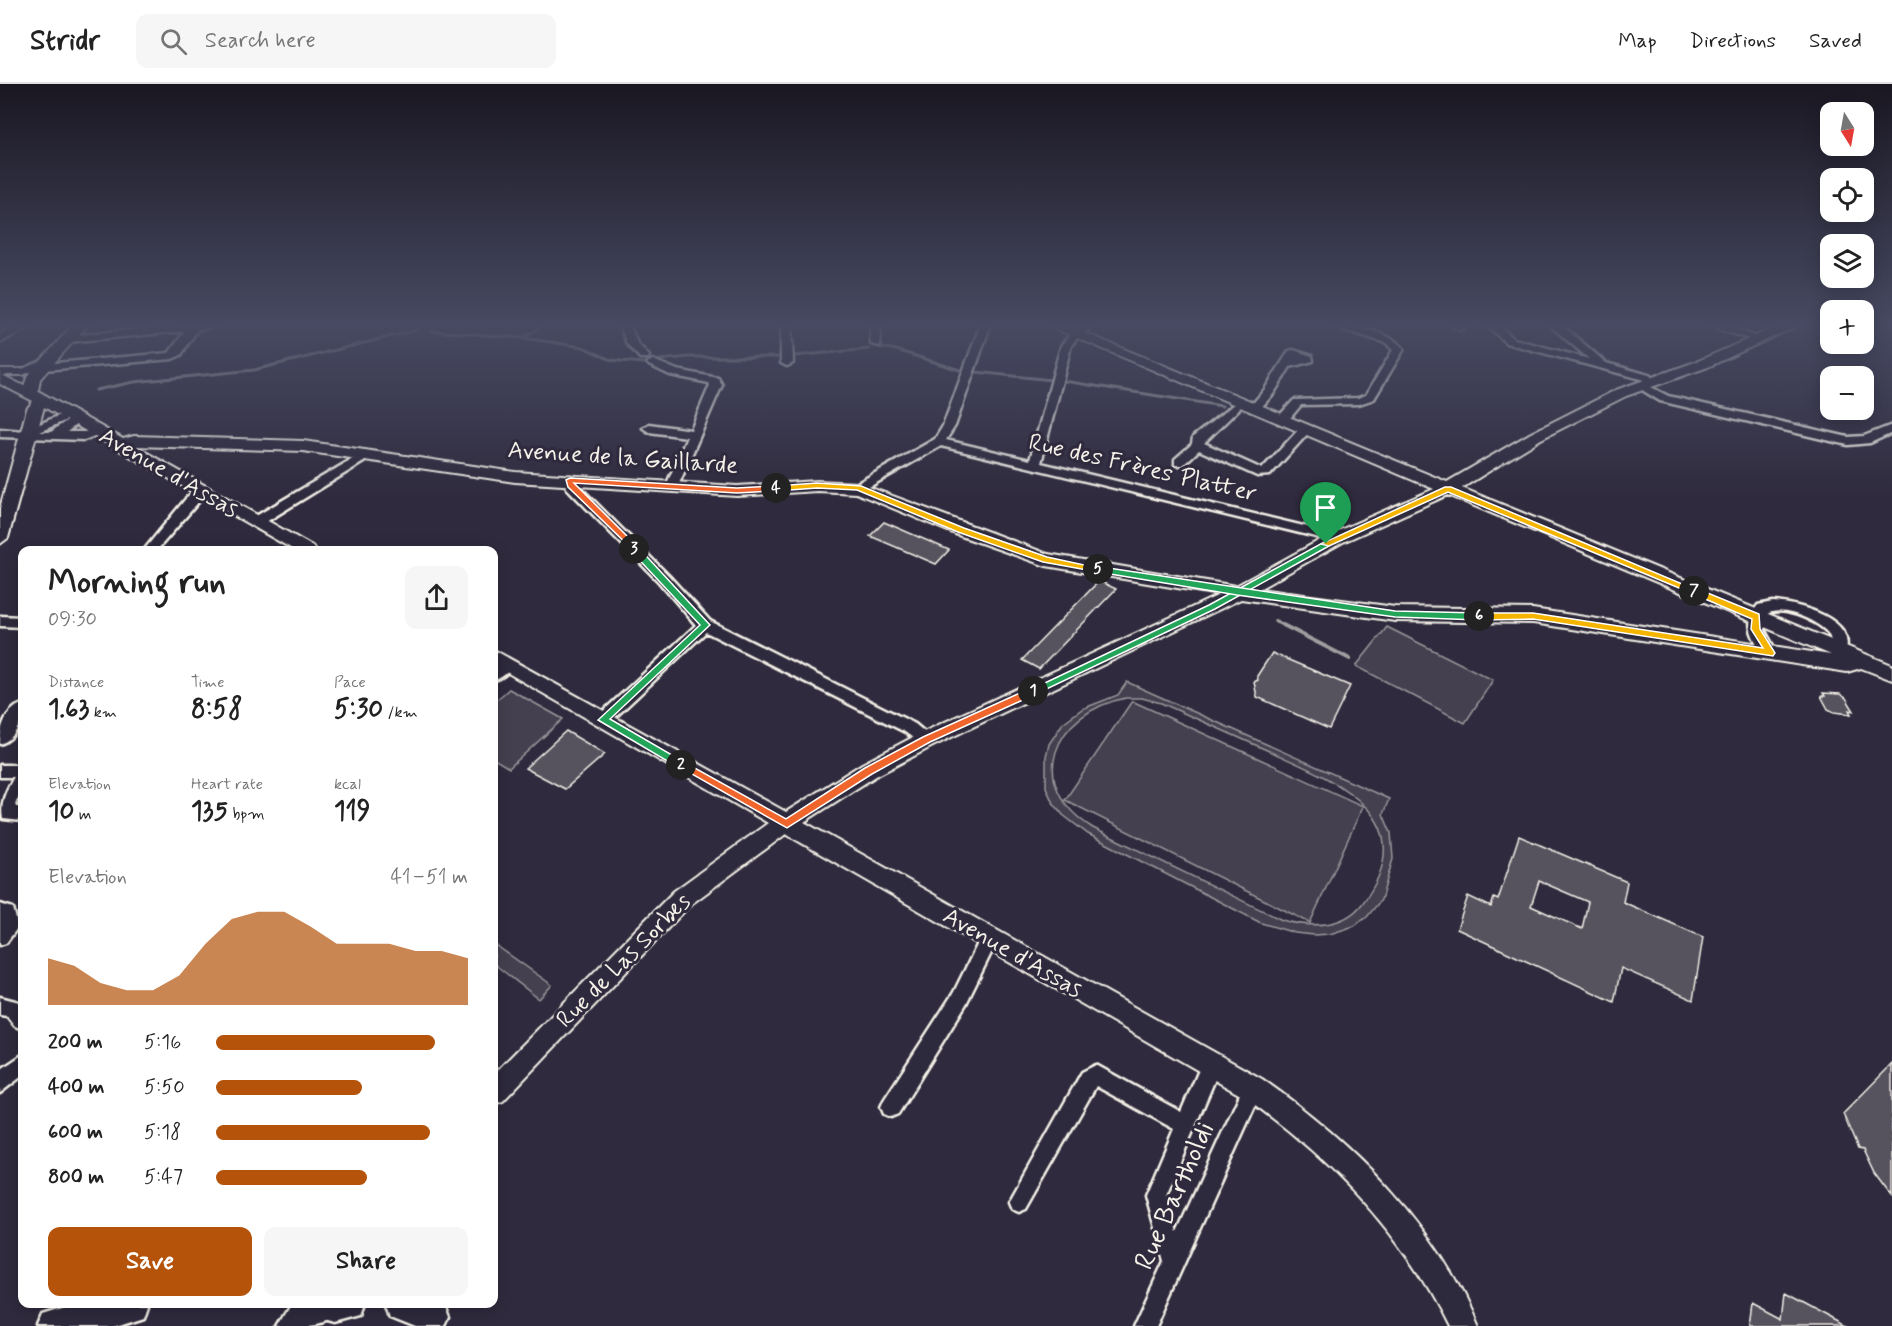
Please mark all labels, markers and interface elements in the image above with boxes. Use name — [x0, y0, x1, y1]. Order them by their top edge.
search box — [136, 14, 556, 68]
text: Stridr — [30, 23, 100, 60]
icon: search — [157, 25, 190, 58]
text: Search here — [205, 27, 316, 55]
text: Map — [1618, 27, 1657, 55]
text: Directions — [1690, 27, 1776, 55]
text: Saved — [1809, 27, 1862, 55]
north arrow — [1820, 102, 1874, 156]
map controls — [1820, 102, 1874, 420]
button: locate — [1820, 168, 1874, 222]
button: layers — [1820, 234, 1874, 288]
button: + — [1820, 300, 1874, 354]
button: − — [1820, 366, 1874, 420]
street label: Avenue d'Assas — [93, 421, 244, 526]
street label: Rue des Frères Platter — [1026, 427, 1260, 510]
street label: Avenue de la Gaillarde — [507, 435, 739, 482]
pin: 4 — [761, 473, 791, 503]
text: 4 — [771, 477, 781, 498]
pin — [1300, 482, 1351, 544]
icon: arrive — [1309, 491, 1342, 524]
pin: 3 — [619, 534, 649, 564]
text: 3 — [630, 538, 638, 559]
pin: 5 — [1083, 554, 1113, 584]
text: 5 — [1093, 558, 1103, 579]
text: Morning run — [48, 561, 226, 605]
button: share — [405, 566, 468, 629]
pin: 7 — [1679, 576, 1709, 606]
text: 7 — [1689, 580, 1699, 601]
pin: 6 — [1464, 601, 1494, 631]
text: 6 — [1475, 605, 1483, 626]
text: 09:30 — [48, 606, 97, 633]
text: Distance — [48, 672, 104, 693]
text: Time — [191, 672, 225, 693]
text: Pace — [334, 672, 366, 693]
pin: 1 — [1018, 676, 1048, 706]
text: 1 — [1029, 680, 1037, 701]
text: 1.63 — [48, 693, 89, 727]
text: 8:58 — [191, 693, 242, 727]
text: 5:30 — [334, 693, 383, 727]
text: km — [89, 702, 117, 723]
text: /km — [383, 702, 418, 723]
pin: 2 — [666, 750, 696, 780]
text: 2 — [677, 754, 685, 775]
text: Elevation — [48, 774, 111, 795]
text: Heart rate — [191, 774, 263, 795]
text: kcal — [334, 774, 361, 795]
text: 10 — [48, 795, 75, 829]
text: 135 — [191, 795, 228, 829]
text: 119 — [334, 795, 370, 829]
text: m — [75, 804, 92, 825]
text: bpm — [228, 804, 265, 825]
text: Elevation — [48, 864, 127, 891]
text: 41–51 m — [390, 864, 468, 891]
street label: Rue de Las Sorbes — [550, 887, 698, 1035]
street label: Avenue d'Assas — [937, 901, 1088, 1006]
text: 200 m — [48, 1029, 103, 1056]
text: 5:16 — [144, 1029, 181, 1056]
text: 400 m — [48, 1074, 104, 1101]
text: 5:50 — [144, 1074, 185, 1101]
street label: Rue Bartholdi — [1126, 1116, 1224, 1276]
text: 600 m — [48, 1119, 103, 1146]
text: 5:18 — [144, 1119, 181, 1146]
text: 800 m — [48, 1164, 104, 1191]
text: 5:47 — [144, 1164, 183, 1191]
button: Save — [48, 1227, 252, 1296]
button: Share — [264, 1227, 468, 1296]

